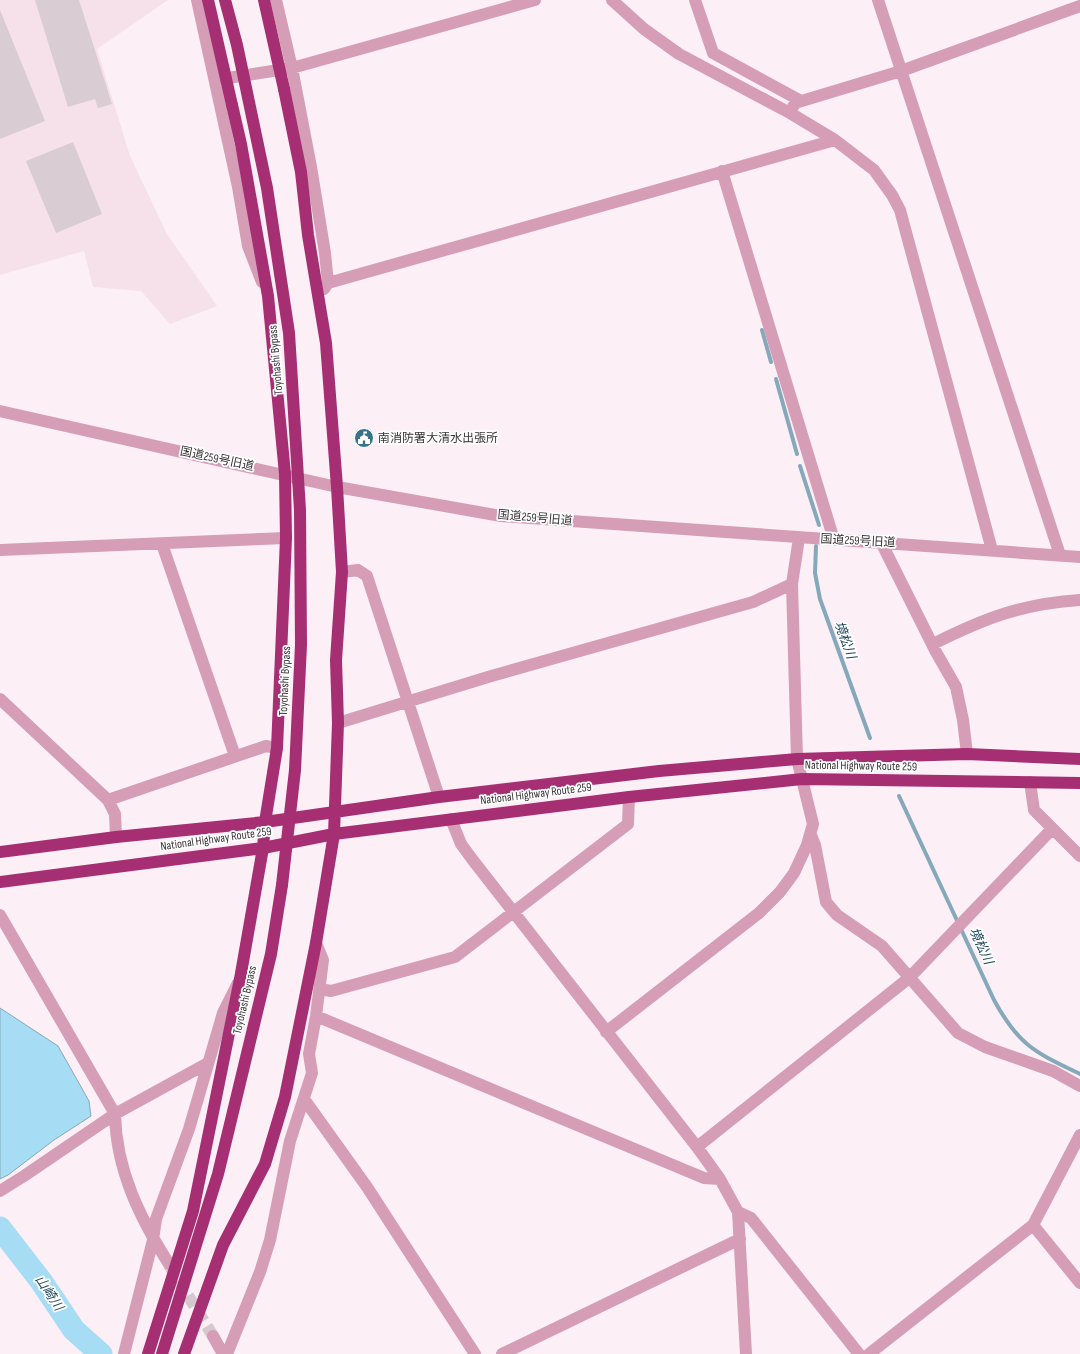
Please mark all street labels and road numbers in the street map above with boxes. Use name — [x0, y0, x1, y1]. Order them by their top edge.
street label: Toyohashi Bypass — [265, 325, 287, 395]
street label: 国道259号旧道 — [179, 444, 255, 474]
street label: 国道259号旧道 — [497, 507, 573, 529]
street label: 国道259号旧道 — [820, 532, 896, 550]
street label: Toyohashi Bypass — [276, 646, 294, 716]
street label: National Highway Route 259 — [805, 758, 917, 774]
street label: National Highway Route 259 — [479, 780, 593, 808]
street label: National Highway Route 259 — [159, 824, 273, 854]
street label: Toyohashi Bypass — [230, 964, 260, 1036]

